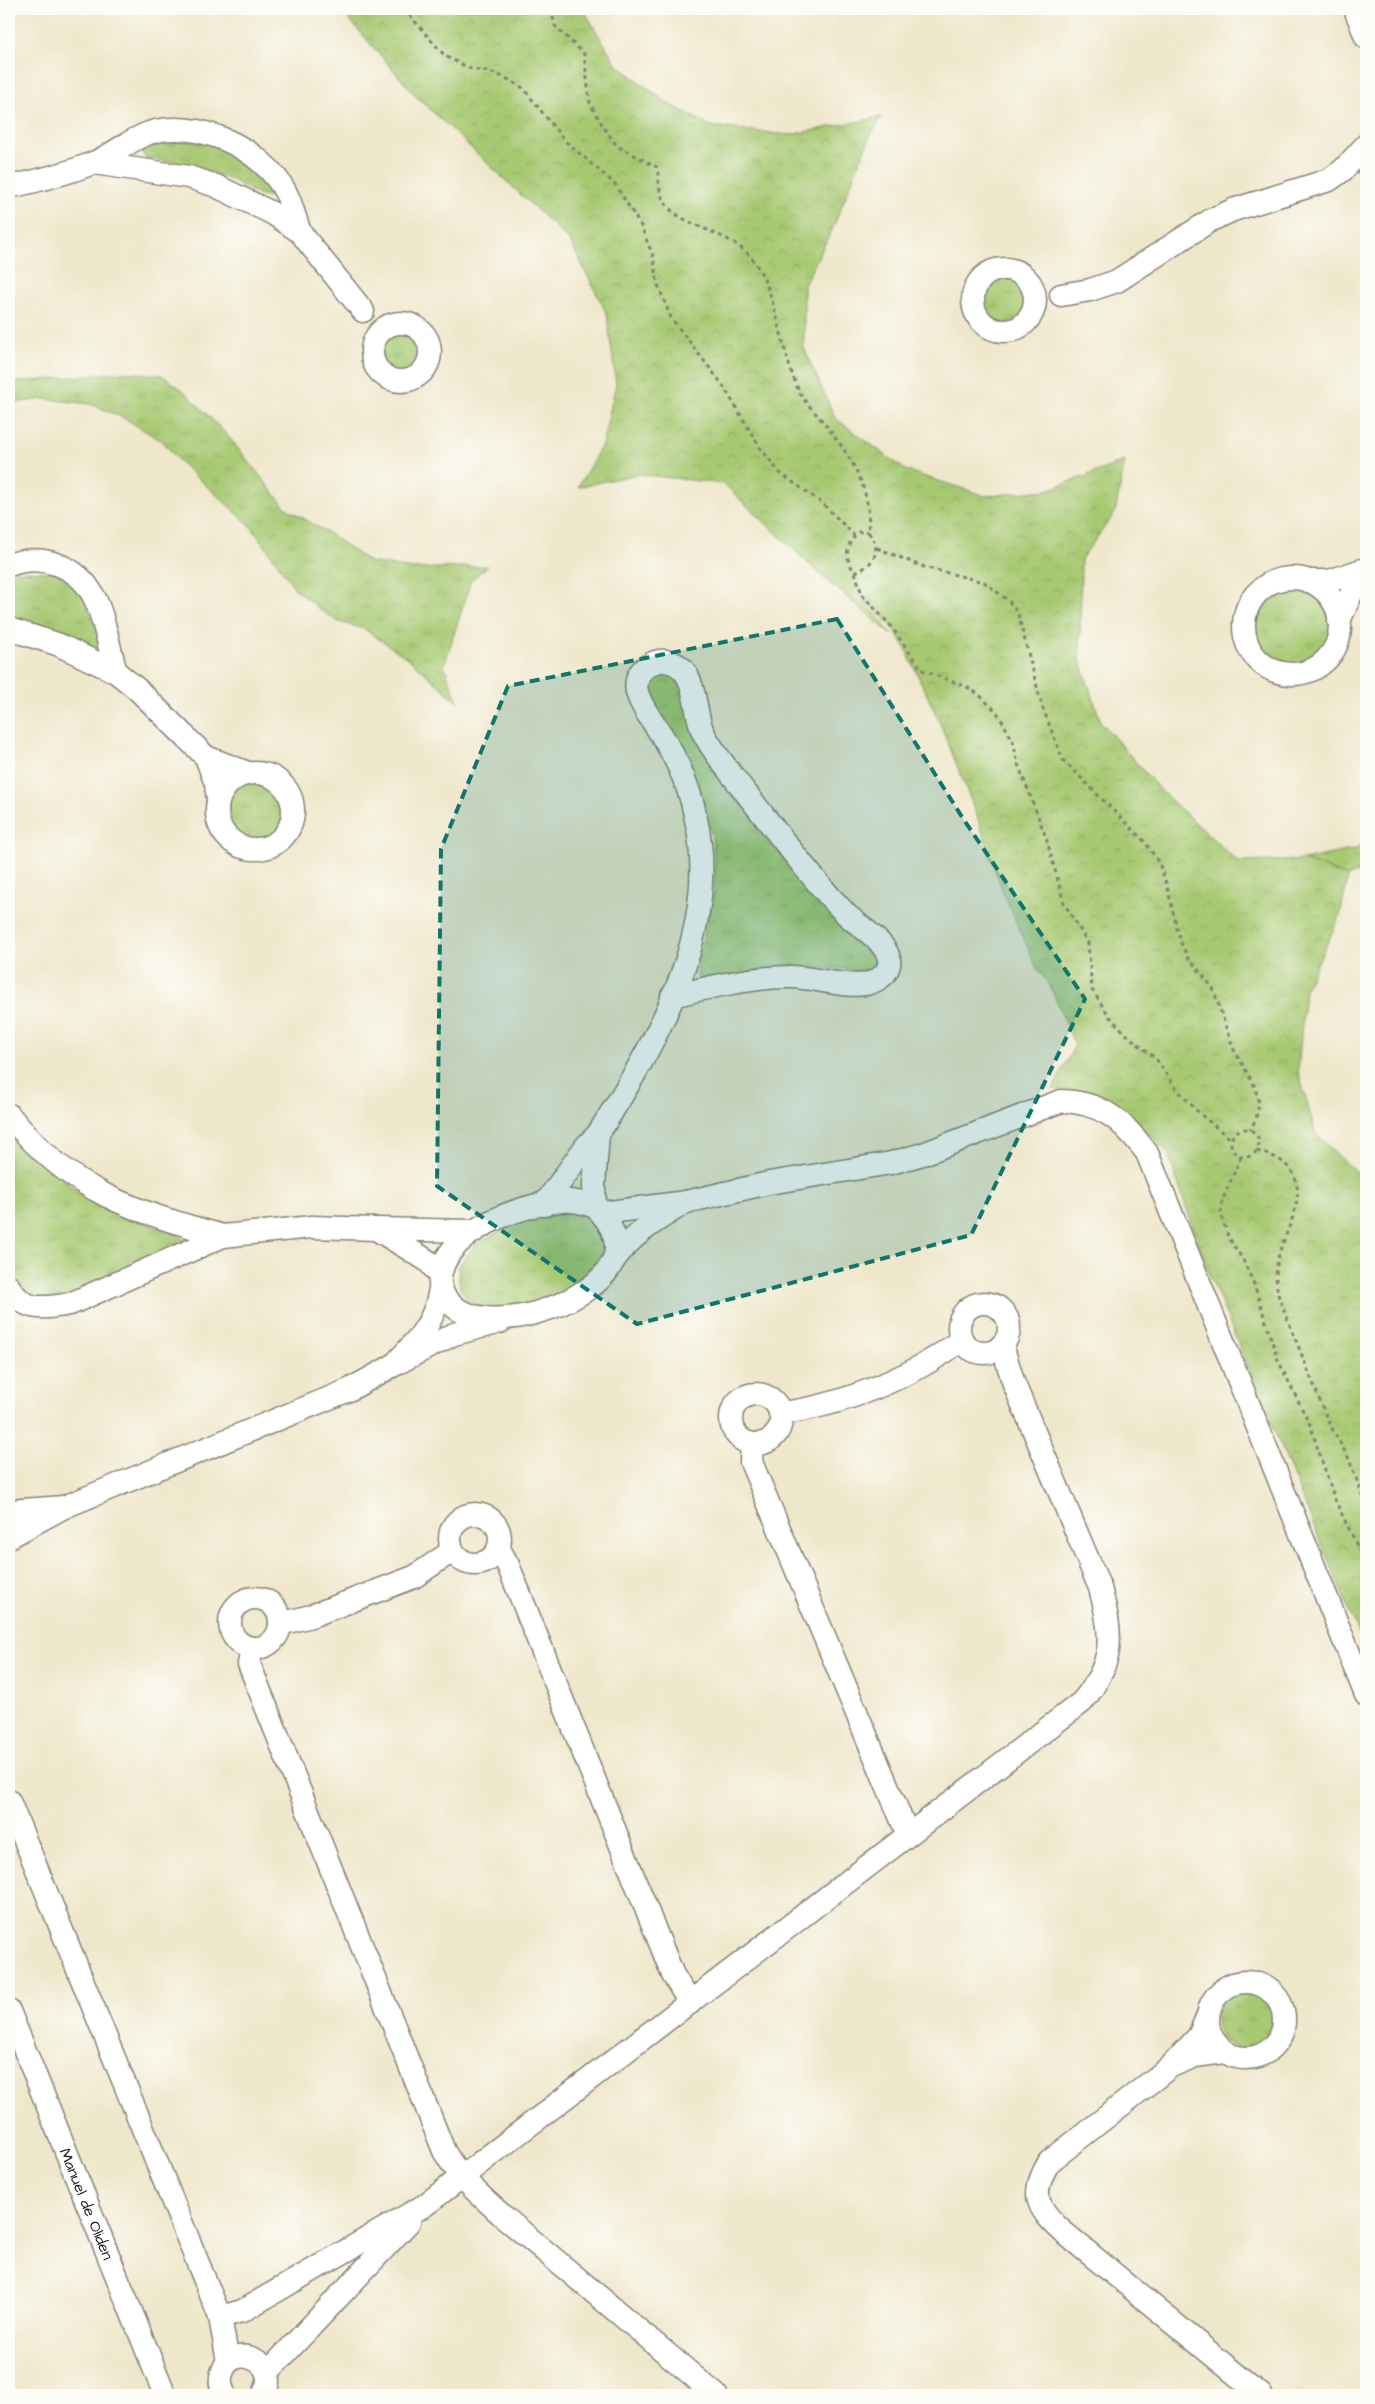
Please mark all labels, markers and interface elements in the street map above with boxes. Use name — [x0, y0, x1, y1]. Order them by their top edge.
street label: Manuel de Oliden — [54, 2145, 119, 2263]

